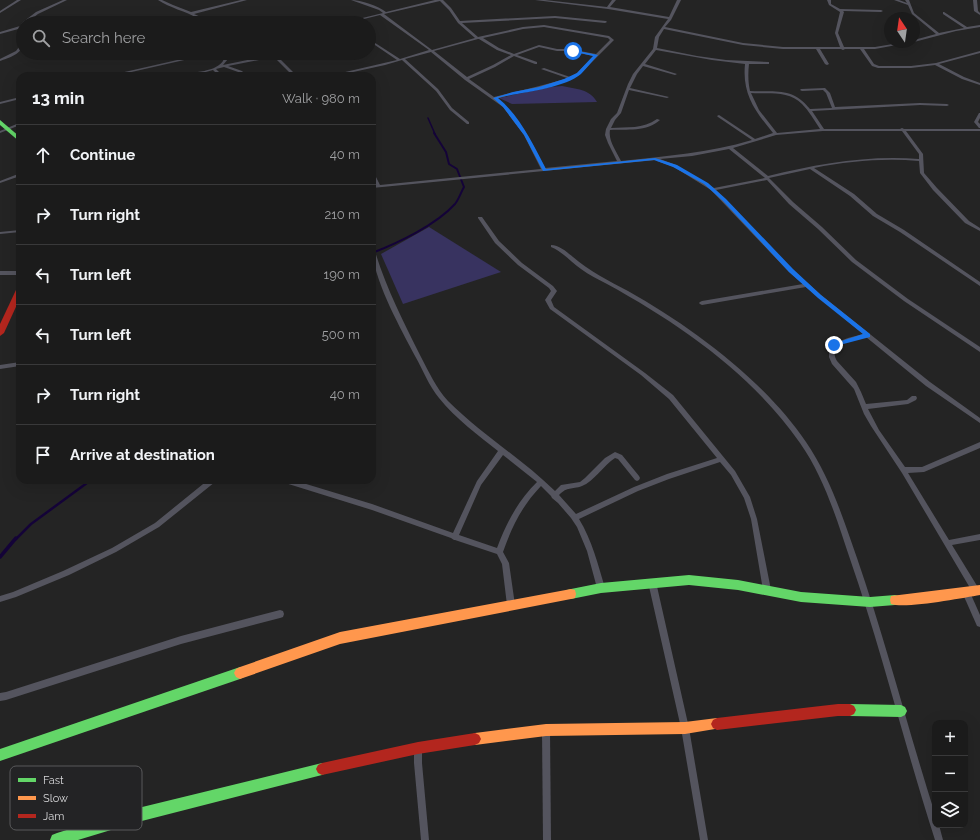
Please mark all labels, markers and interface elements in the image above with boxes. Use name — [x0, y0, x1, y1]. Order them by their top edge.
north arrow — [884, 12, 920, 48]
search box — [16, 16, 376, 60]
icon: search — [30, 27, 52, 49]
text: Search here — [62, 29, 145, 47]
route start — [564, 42, 582, 60]
text: 13 min — [32, 88, 84, 108]
text: Walk · 980 m — [282, 91, 360, 106]
icon: ahead — [32, 144, 54, 166]
text: Continue — [70, 146, 135, 164]
text: 40 m — [330, 147, 360, 162]
icon: right — [32, 204, 54, 226]
text: Turn right — [70, 206, 140, 224]
text: 210 m — [324, 207, 360, 222]
icon: left — [32, 264, 54, 286]
text: Turn left — [70, 266, 131, 284]
text: 190 m — [324, 267, 360, 282]
icon: left — [32, 324, 54, 346]
text: Turn left — [70, 326, 131, 344]
text: 500 m — [322, 327, 360, 342]
route end — [825, 336, 843, 354]
icon: right — [32, 384, 54, 406]
text: Turn right — [70, 386, 140, 404]
text: 40 m — [330, 387, 360, 402]
icon: arrive — [32, 444, 54, 466]
text: Arrive at destination — [70, 446, 215, 464]
map controls — [932, 720, 968, 828]
button: + — [932, 720, 968, 756]
button: − — [932, 756, 968, 792]
legend — [10, 766, 142, 830]
text: Fast — [43, 774, 64, 787]
text: Slow — [43, 792, 68, 805]
button: layers — [932, 792, 968, 828]
text: Jam — [43, 810, 64, 823]

